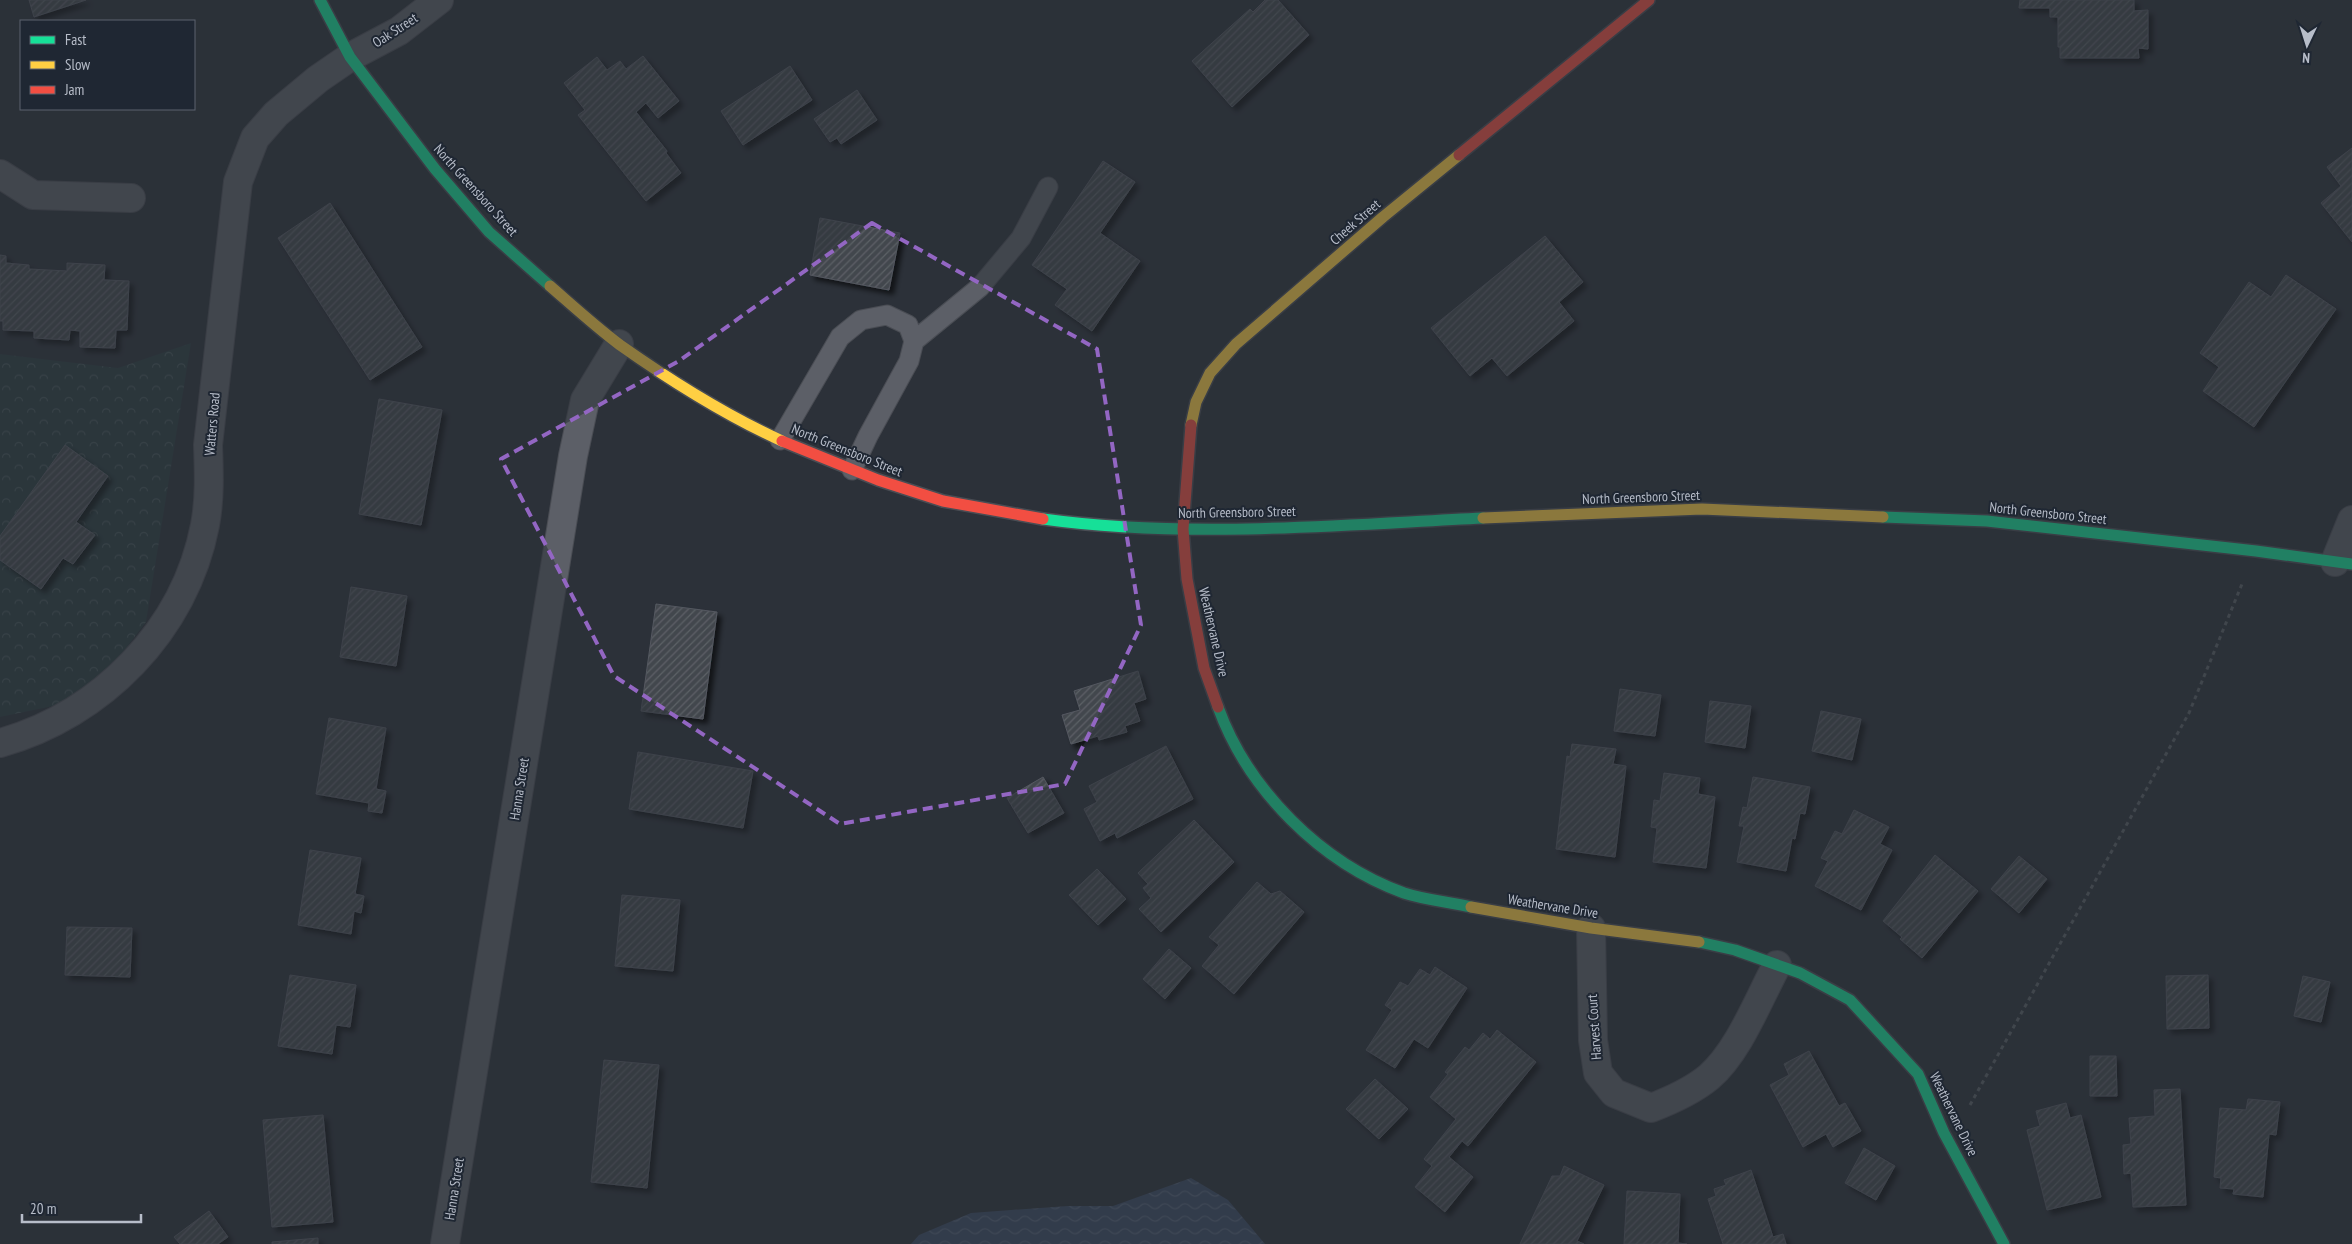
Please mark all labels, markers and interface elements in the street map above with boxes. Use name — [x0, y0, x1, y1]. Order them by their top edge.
street label: Oak Street — [369, 9, 421, 51]
legend — [20, 20, 195, 110]
north arrow — [2282, 20, 2332, 70]
text: Fast — [65, 30, 86, 49]
text: N — [2302, 49, 2310, 67]
text: Slow — [65, 55, 90, 74]
text: Jam — [64, 80, 84, 99]
street label: North Greensboro Street — [430, 140, 522, 240]
street label: Cheek Street — [1326, 195, 1384, 249]
street label: Watters Road — [200, 392, 224, 456]
street label: North Greensboro Street — [789, 420, 905, 480]
street label: North Greensboro Street — [1582, 486, 1700, 508]
street label: North Greensboro Street — [1989, 498, 2108, 528]
street label: North Greensboro Street — [1178, 502, 1296, 522]
street label: Weathervane Drive — [1195, 586, 1233, 679]
street label: Hanna Street — [505, 756, 533, 821]
street label: Weathervane Drive — [1507, 890, 1600, 922]
street label: Harvest Court — [1583, 993, 1605, 1060]
street label: Weathervane Drive — [1926, 1069, 1982, 1159]
street label: Hanna Street — [440, 1156, 468, 1221]
scale bar — [22, 1192, 141, 1224]
text: 20 m — [30, 1199, 56, 1218]

